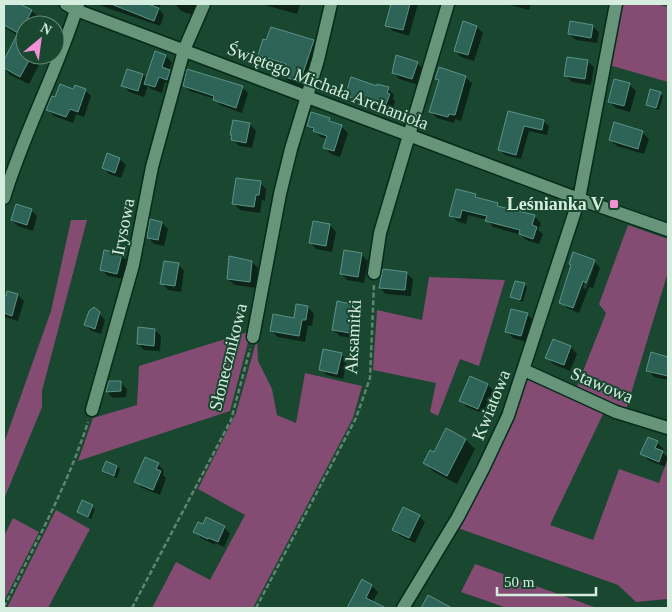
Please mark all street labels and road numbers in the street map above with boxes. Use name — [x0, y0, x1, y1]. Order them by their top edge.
street label: Świętego Michała Archanioła — [225, 37, 432, 134]
street label: Irysowa — [108, 197, 138, 257]
street label: Aksamitki — [341, 299, 365, 375]
street label: Słonecznikowa — [205, 301, 251, 413]
street label: Stawowa — [568, 363, 636, 407]
street label: Kwiatowa — [468, 367, 514, 443]

